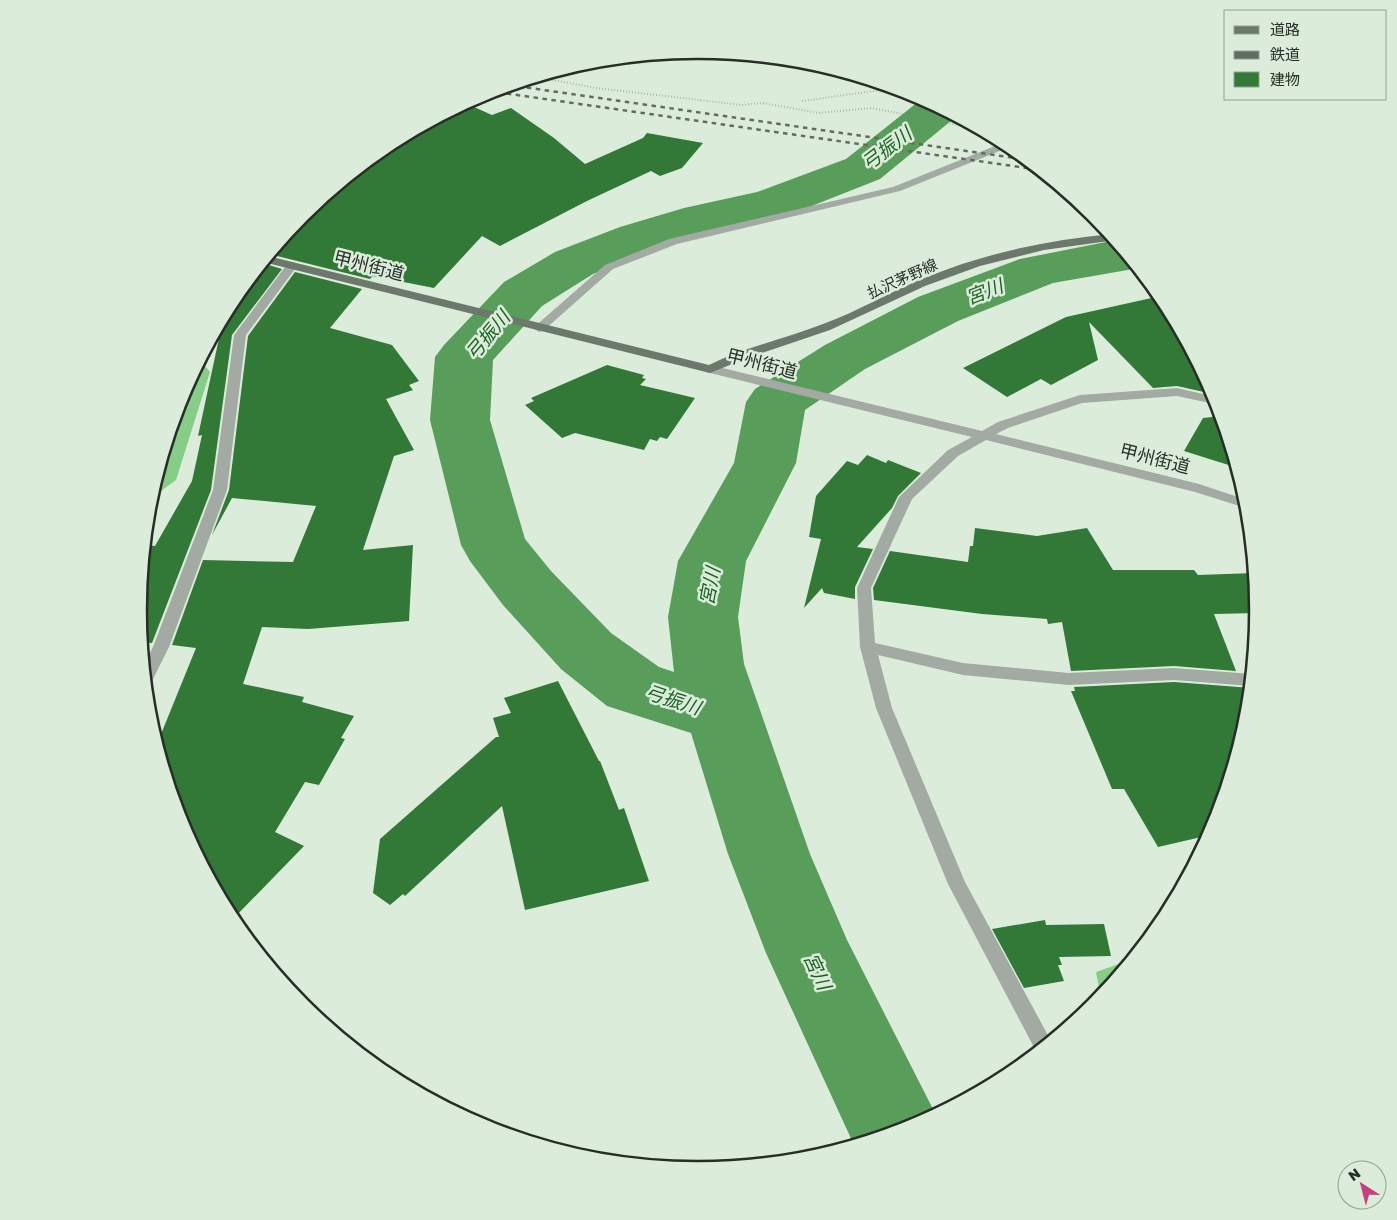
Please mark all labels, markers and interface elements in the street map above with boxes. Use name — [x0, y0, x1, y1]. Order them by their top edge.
legend — [1224, 10, 1387, 100]
text: 道路 — [1270, 20, 1300, 38]
text: 鉄道 — [1270, 45, 1300, 63]
text: 建物 — [1270, 70, 1300, 88]
water label: 弓振川 — [856, 120, 917, 174]
street label: 甲州街道 — [331, 246, 407, 284]
street label: 払沢茅野線 — [864, 255, 940, 301]
water label: 宮川 — [962, 273, 1008, 309]
water label: 弓振川 — [460, 304, 515, 364]
street label: 甲州街道 — [724, 344, 800, 382]
street label: 甲州街道 — [1117, 439, 1193, 477]
water label: 宮川 — [694, 563, 724, 607]
water label: 弓振川 — [642, 679, 706, 719]
water label: 宮川 — [800, 949, 837, 995]
north arrow — [1337, 1160, 1387, 1210]
text: N — [1345, 1164, 1363, 1184]

